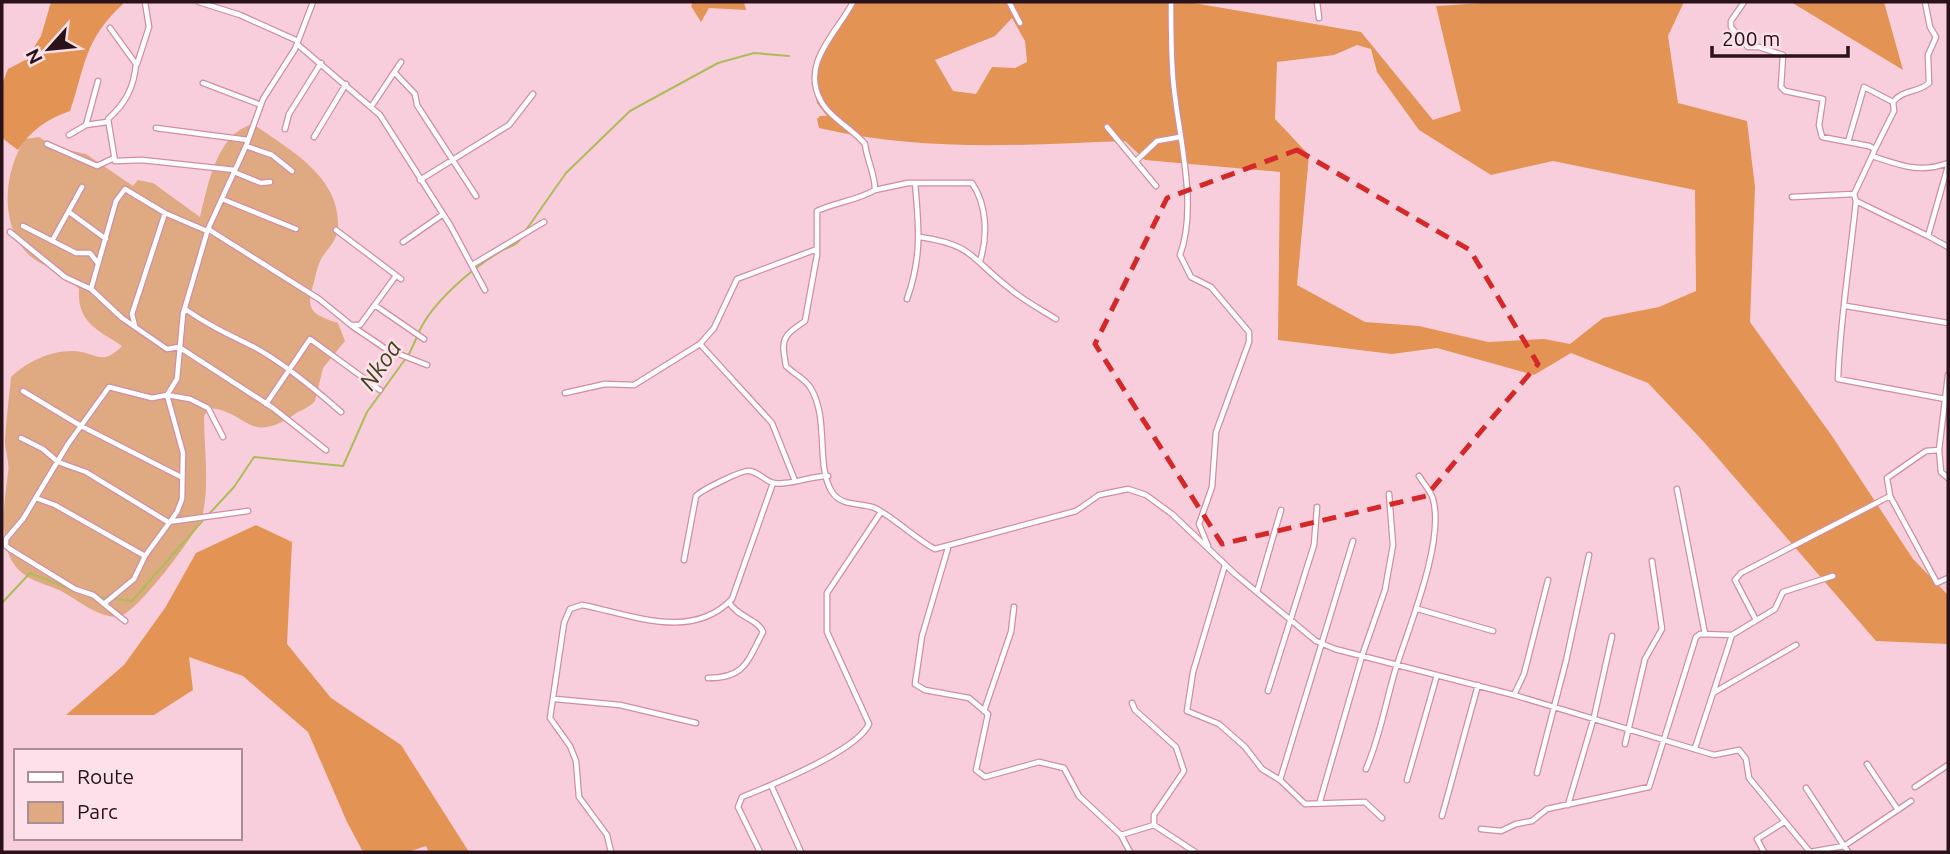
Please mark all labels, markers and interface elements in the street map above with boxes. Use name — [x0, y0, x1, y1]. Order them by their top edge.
north arrow — [14, 14, 84, 84]
scale bar — [1712, 14, 1848, 58]
text: 200 m — [1722, 26, 1780, 50]
text: N — [21, 45, 47, 68]
water label: Nkoa — [354, 335, 406, 395]
legend — [14, 749, 242, 840]
text: Route — [77, 764, 134, 788]
text: Parc — [77, 799, 118, 823]

